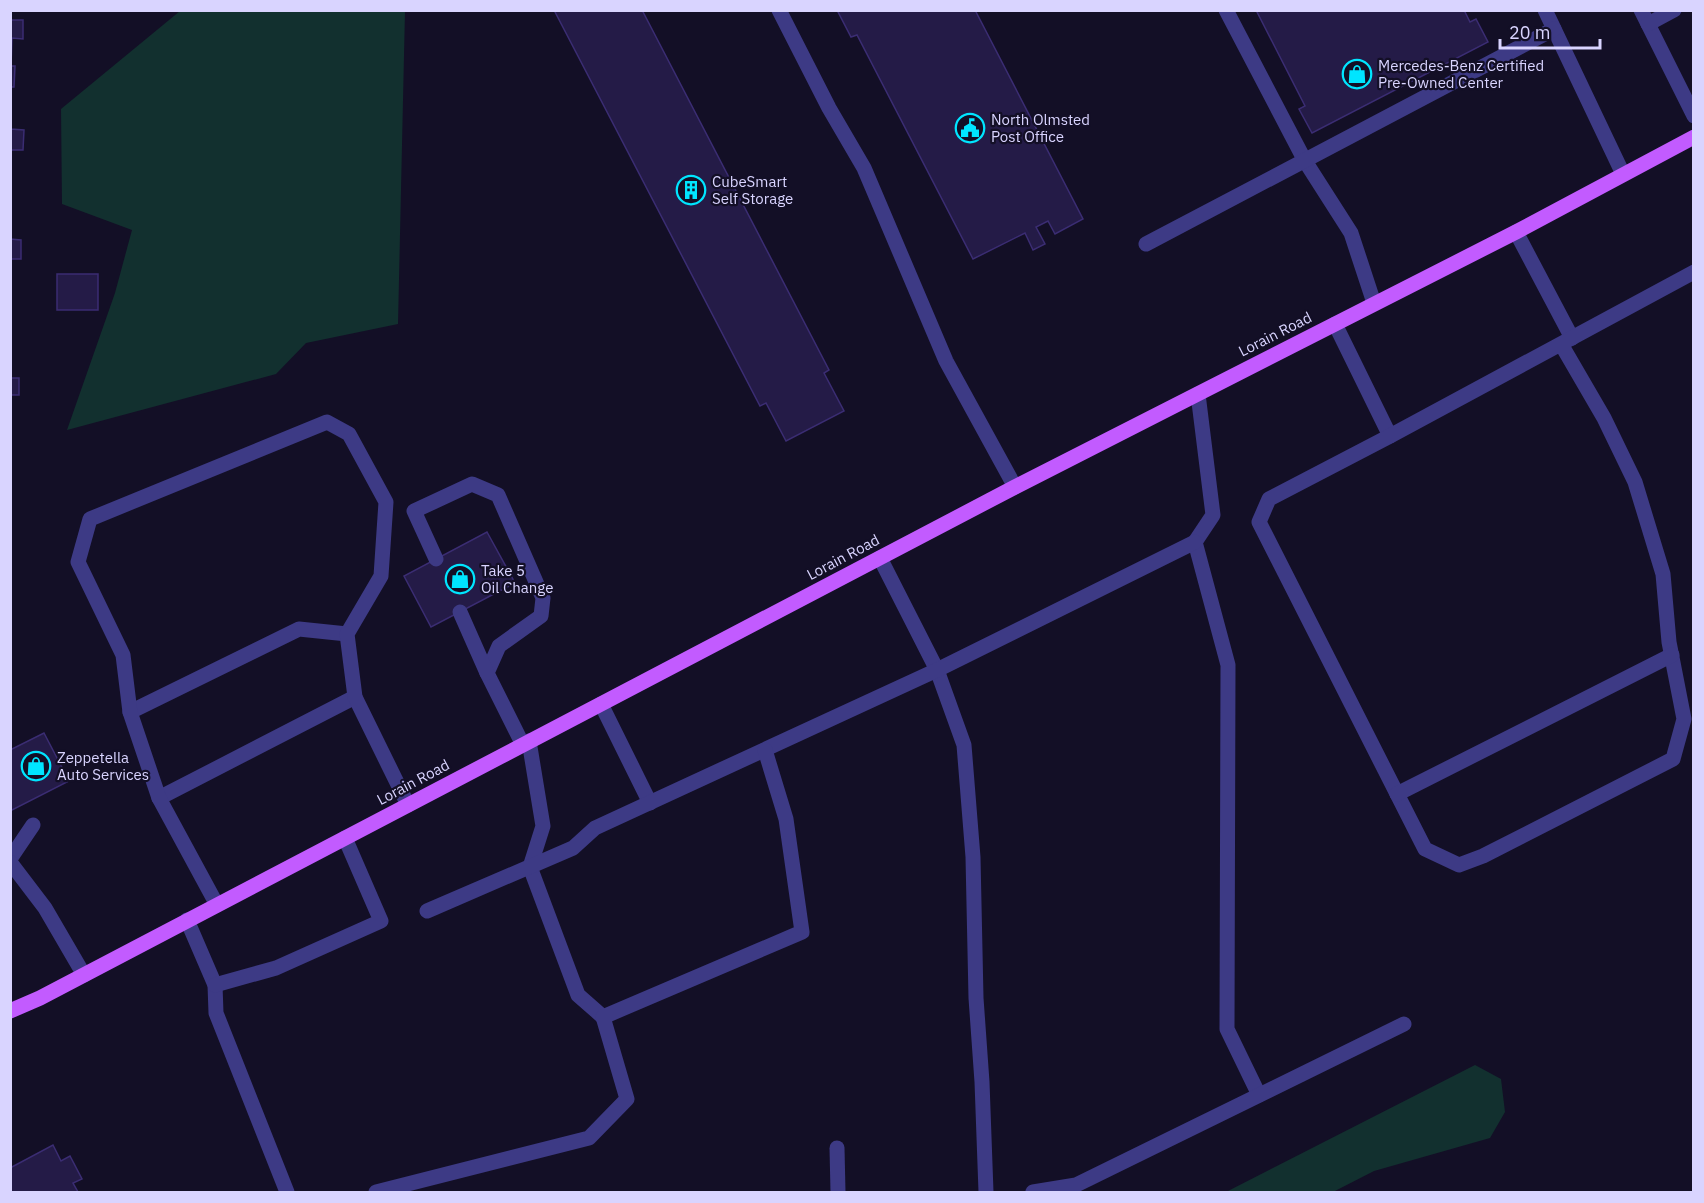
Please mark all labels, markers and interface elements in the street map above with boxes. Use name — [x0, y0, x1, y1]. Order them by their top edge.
scale bar — [1500, 12, 1600, 50]
text: 20 m — [1509, 21, 1551, 44]
place label: Mercedes-Benz Certified Pre-Owned Center — [1378, 56, 1544, 92]
shop icon: Mercedes-Benz Certified Pre-Owned Center — [1341, 58, 1373, 90]
place label: North Olmsted Post Office — [991, 110, 1090, 146]
public building icon: North Olmsted Post Office — [954, 112, 986, 144]
place label: CubeSmart Self Storage — [712, 172, 793, 208]
building icon: CubeSmart Self Storage — [675, 174, 707, 206]
street label: Lorain Road — [1235, 307, 1315, 361]
street label: Lorain Road — [803, 530, 883, 584]
place label: Take 5 Oil Change — [481, 561, 553, 597]
shop icon: Take 5 Oil Change — [444, 563, 476, 595]
place label: Zeppetella Auto Services — [57, 748, 149, 784]
shop icon: Zeppetella Auto Services — [20, 750, 52, 782]
street label: Lorain Road — [373, 755, 453, 809]

